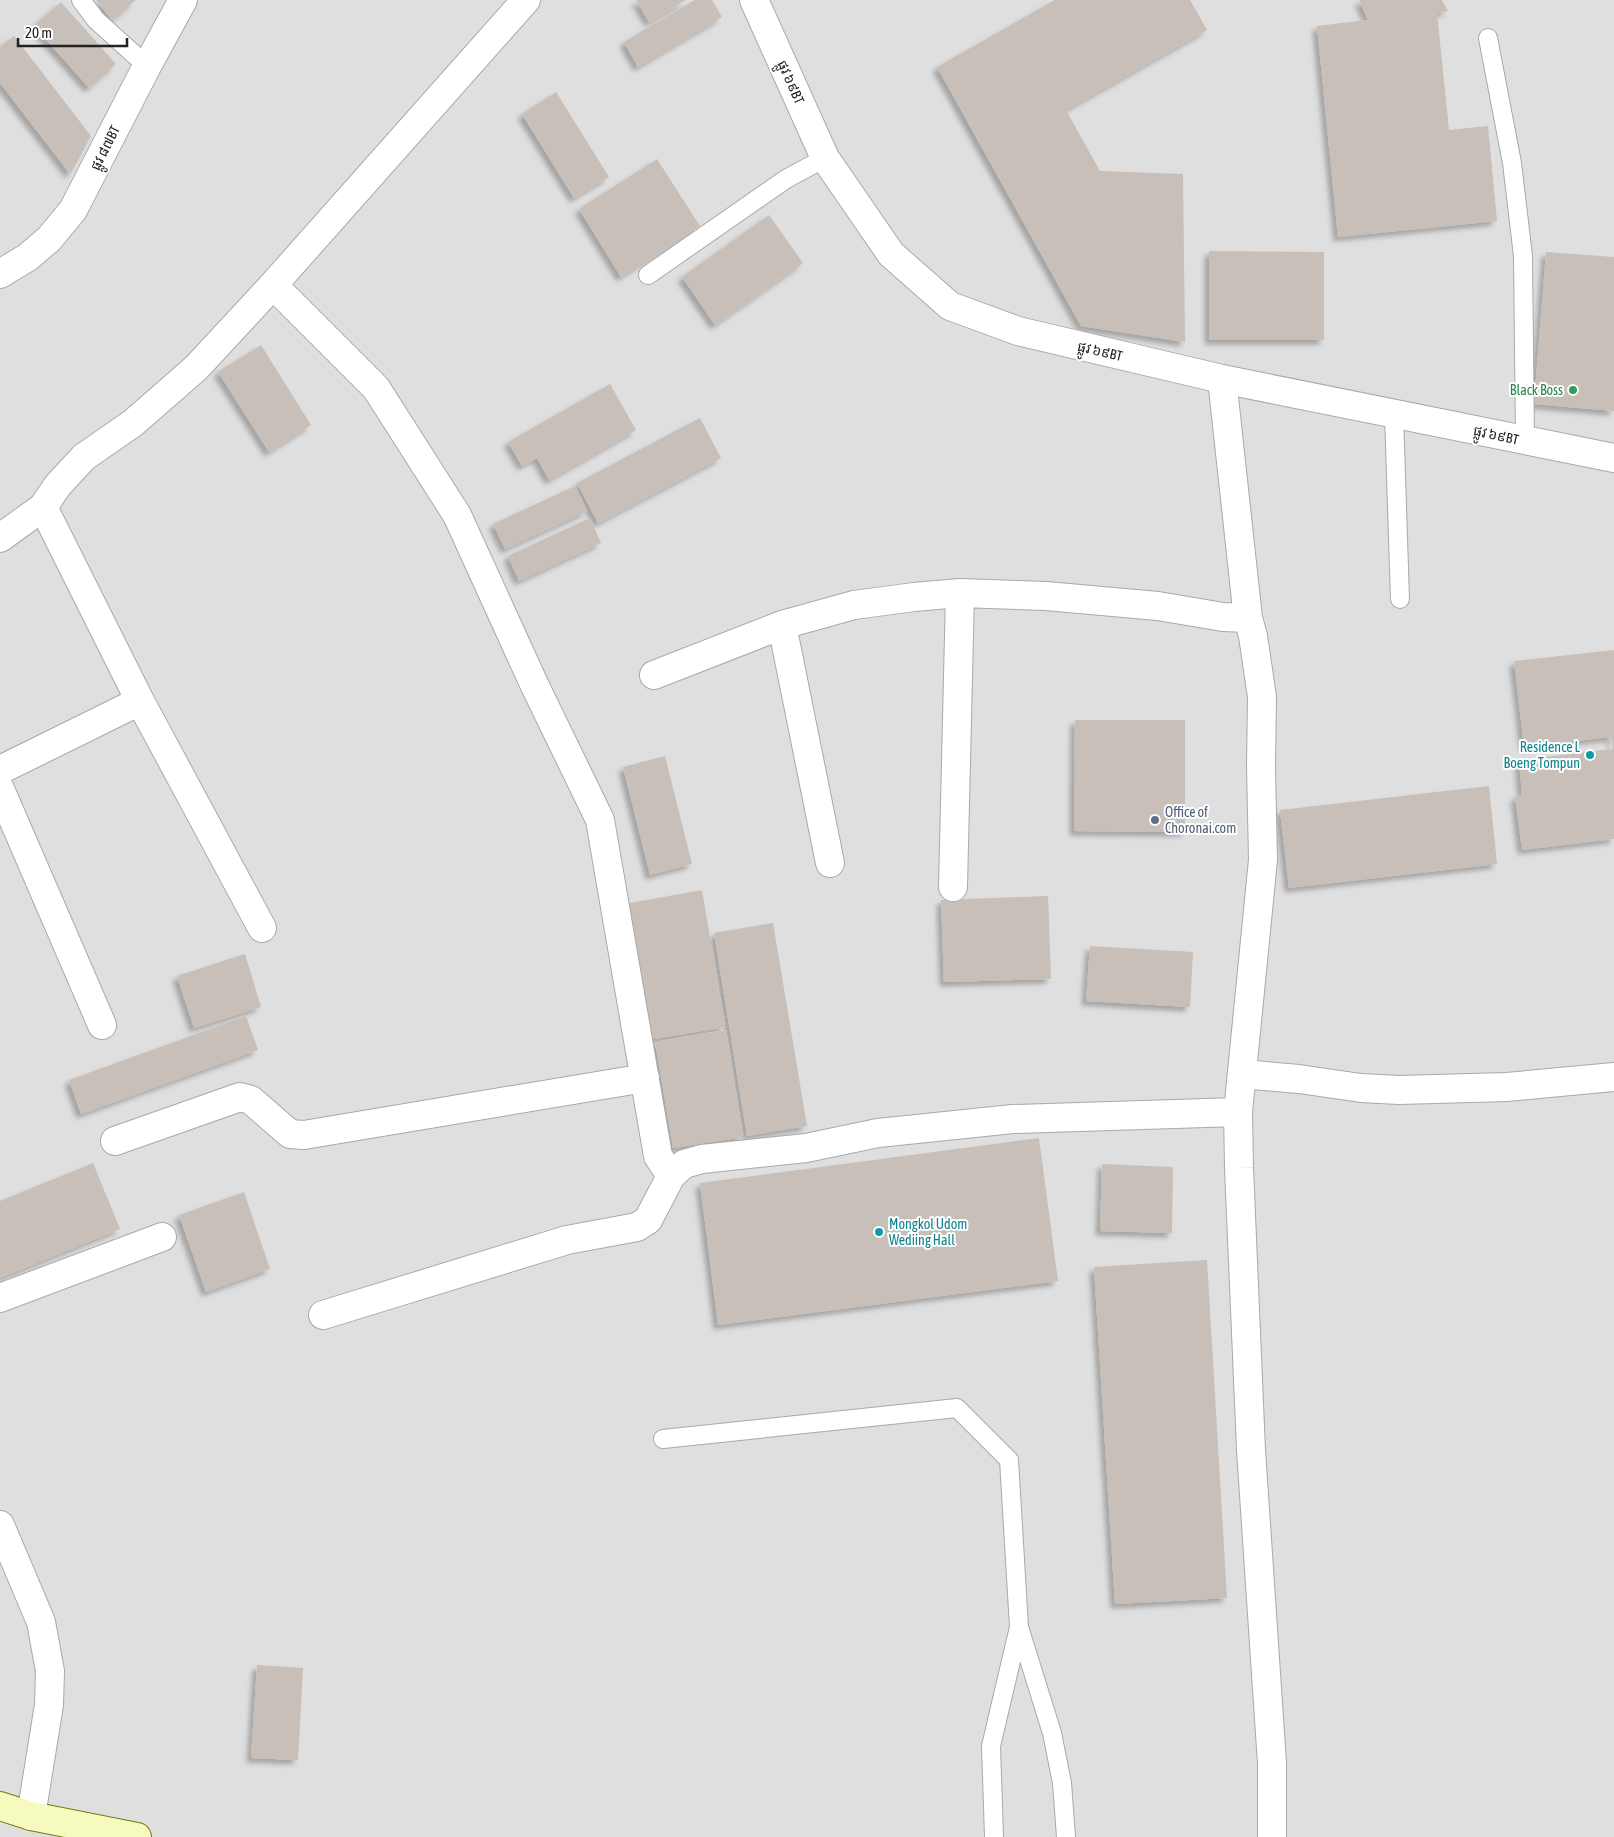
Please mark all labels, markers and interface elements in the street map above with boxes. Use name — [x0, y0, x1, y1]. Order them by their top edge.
scale bar — [18, 15, 126, 47]
text: 20 m — [25, 24, 52, 41]
street label: ផ្លូវ ៦៩BT — [771, 58, 808, 108]
street label: ផ្លូវ ៨៧BT — [87, 123, 127, 175]
street label: ផ្លូវ ៦៩BT — [1075, 338, 1124, 368]
place label: Black Boss — [1510, 382, 1563, 398]
marker: Black Boss — [1567, 384, 1579, 396]
street label: ផ្លូវ ៦៩BT — [1471, 422, 1520, 452]
place label: Residence L Boeng Tompun — [1504, 739, 1581, 771]
marker: Residence L Boeng Tompun — [1584, 749, 1596, 761]
place label: Office of Choronai.com — [1165, 804, 1236, 836]
marker: Office of Choronai.com — [1149, 814, 1161, 826]
place label: Mongkol Udom Wediing Hall — [889, 1216, 967, 1248]
marker: Mongkol Udom Wediing Hall — [873, 1226, 885, 1238]

